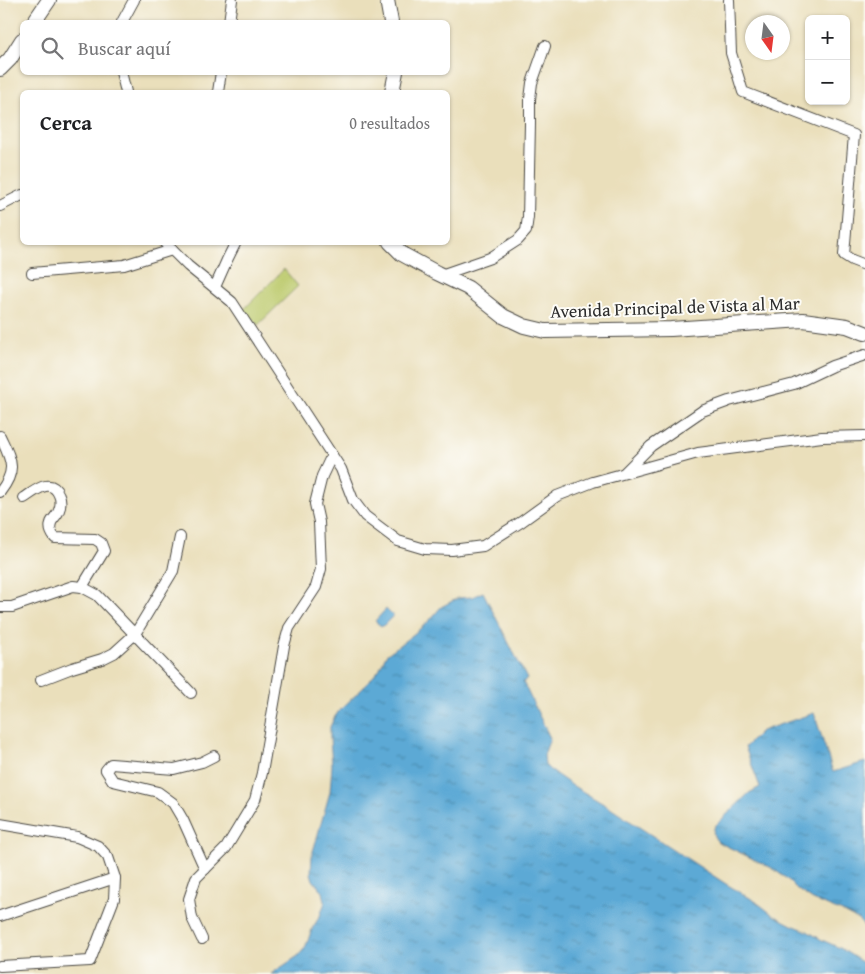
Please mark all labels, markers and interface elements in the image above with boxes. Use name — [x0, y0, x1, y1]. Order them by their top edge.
north arrow — [745, 15, 790, 60]
map controls — [805, 15, 850, 105]
button: + — [805, 15, 850, 60]
search box — [20, 20, 450, 75]
icon: search — [38, 34, 66, 62]
text: Buscar aquí — [78, 34, 171, 62]
button: − — [805, 60, 850, 105]
text: Cerca — [40, 107, 92, 138]
text: 0 resultados — [349, 111, 430, 135]
street label: Avenida Principal de Vista al Mar — [550, 289, 801, 325]

